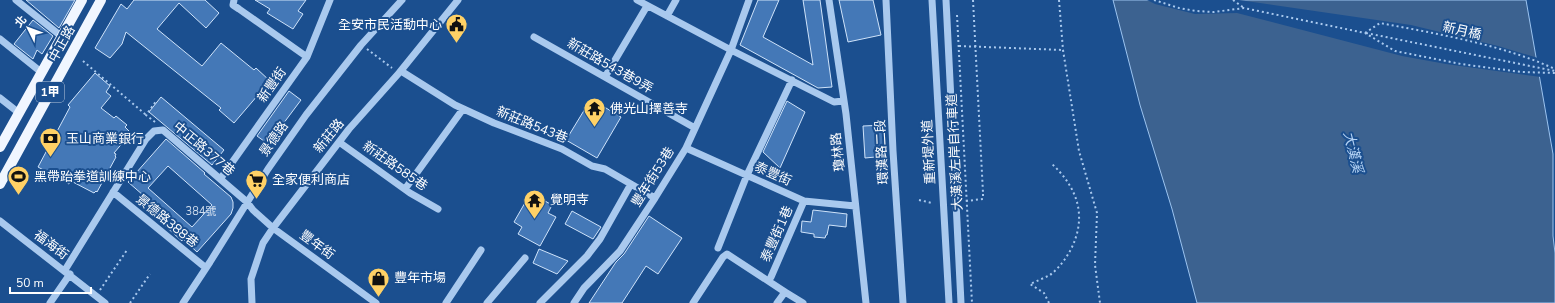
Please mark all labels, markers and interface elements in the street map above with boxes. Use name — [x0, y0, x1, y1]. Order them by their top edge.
north arrow — [8, 8, 48, 48]
public building icon: 全安市民活動中心 — [444, 12, 470, 45]
text: 北 — [12, 13, 30, 31]
place label: 全安市民活動中心 — [338, 16, 442, 34]
street label: 新月橋 — [1441, 18, 1483, 44]
street label: 中正路 — [45, 23, 79, 65]
street label: 新莊路543巷9弄 — [564, 34, 656, 98]
street label: 新豐街 — [253, 64, 291, 106]
road number: 1甲 — [36, 82, 64, 102]
street label: 大漢溪左岸自行車道 — [943, 93, 967, 211]
temple icon: 佛光山擇善寺 — [581, 96, 607, 129]
place label: 佛光山擇善寺 — [610, 100, 688, 118]
street label: 新莊路543巷 — [494, 103, 570, 147]
street label: 新莊路 — [310, 115, 348, 157]
street label: 中正路377巷 — [169, 118, 239, 180]
street label: 景德路 — [255, 118, 293, 160]
street label: 環漢路二段 — [871, 119, 893, 185]
street label: 重新堤外道 — [918, 119, 940, 185]
bank icon: 玉山商業銀行 — [38, 126, 64, 159]
water label: 大漢溪 — [1339, 129, 1368, 177]
place label: 玉山商業銀行 — [66, 130, 144, 148]
street label: 瓊林路 — [827, 132, 849, 172]
street label: 新莊路585巷 — [359, 137, 431, 195]
street label: 豐年街53巷 — [627, 144, 679, 210]
street label: 泰豐街 — [752, 158, 794, 190]
sports icon: 黑帶跆拳道訓練中心 — [5, 164, 31, 197]
supermarket icon: 全家便利商店 — [244, 167, 270, 200]
place label: 黑帶跆拳道訓練中心 — [34, 168, 151, 186]
place label: 全家便利商店 — [272, 171, 350, 189]
temple icon: 覺明寺 — [522, 187, 548, 220]
street label: 景德路388巷 — [132, 190, 202, 252]
place label: 覺明寺 — [550, 191, 589, 209]
street label: 泰豐街1巷 — [757, 203, 797, 265]
house number: 384號 — [186, 204, 216, 219]
street label: 福海街 — [30, 226, 72, 264]
street label: 豐年街 — [296, 226, 338, 264]
shop icon: 豐年市場 — [365, 265, 391, 298]
scale bar — [10, 269, 91, 295]
place label: 豐年市場 — [394, 269, 446, 287]
text: 50 m — [16, 275, 44, 291]

